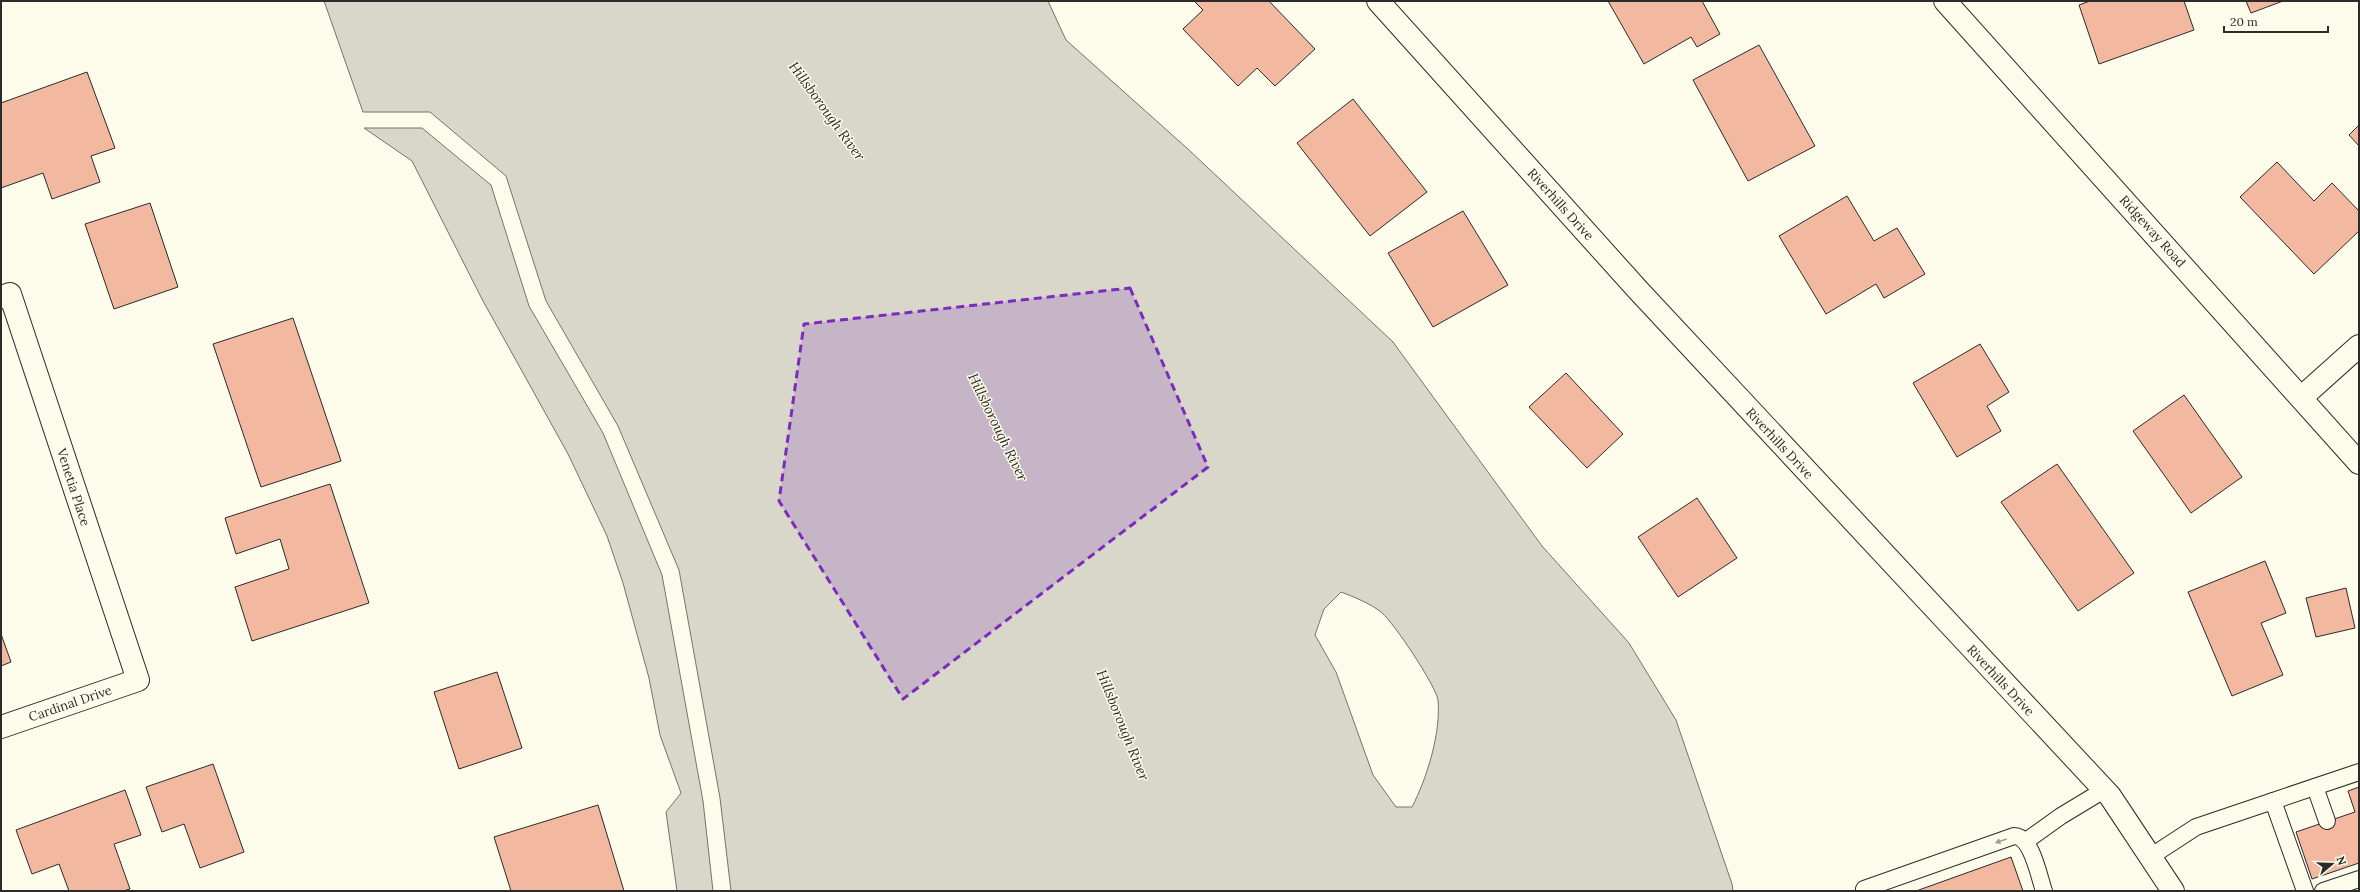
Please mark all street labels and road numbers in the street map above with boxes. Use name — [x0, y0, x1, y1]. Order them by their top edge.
street label: Riverhills Drive — [1524, 165, 1598, 244]
street label: Ridgeway Road — [2116, 192, 2190, 271]
street label: Riverhills Drive — [1742, 404, 1817, 483]
street label: Venetia Place — [53, 445, 94, 528]
street label: Riverhills Drive — [1963, 641, 2038, 720]
street label: Cardinal Drive — [26, 681, 114, 726]

